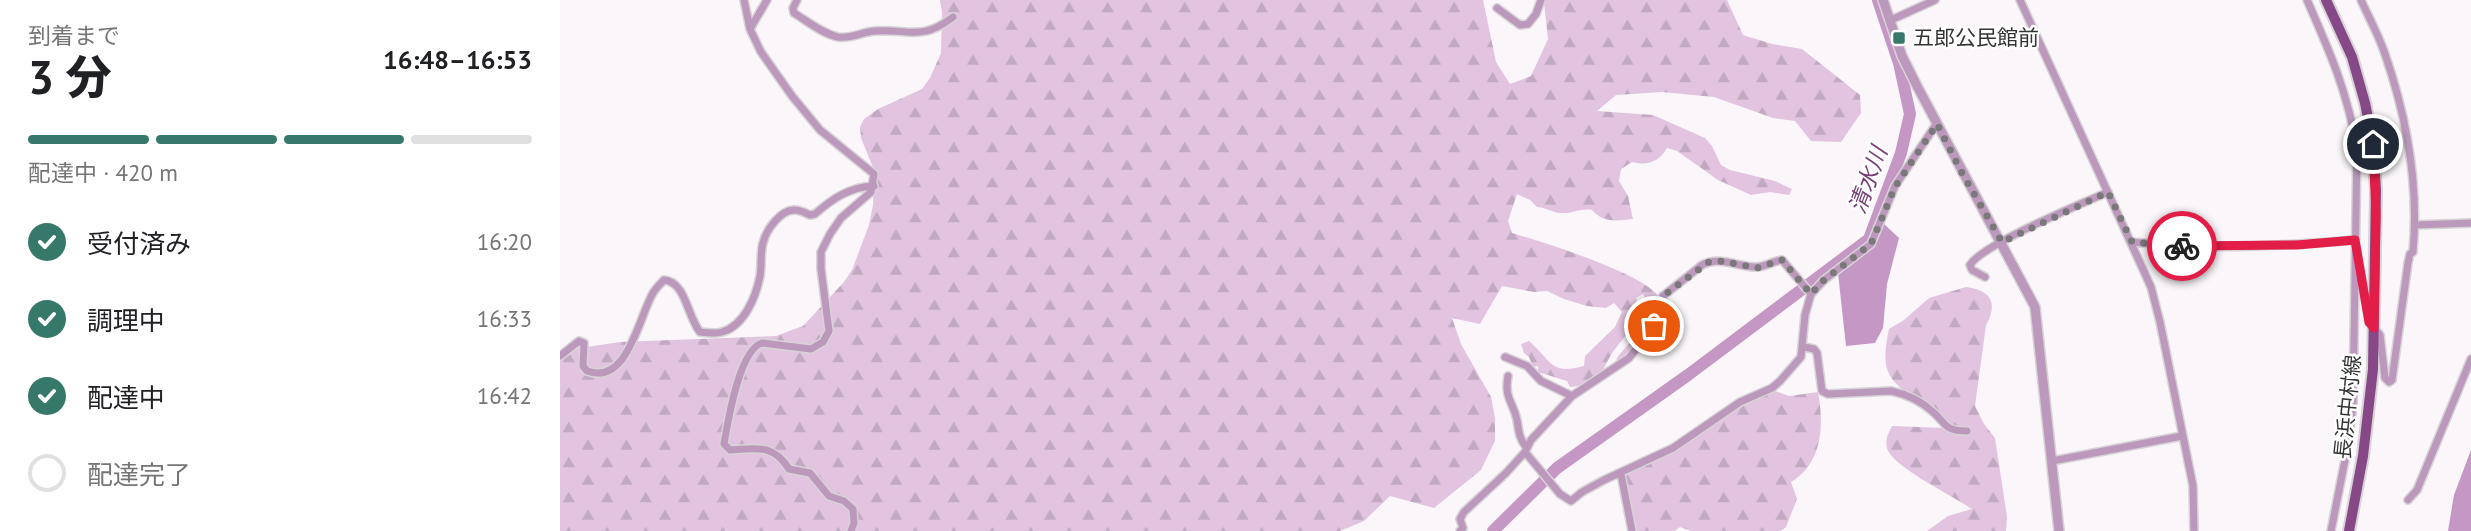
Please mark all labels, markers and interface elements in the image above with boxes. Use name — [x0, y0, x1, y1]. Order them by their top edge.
text: 到着まで — [28, 21, 120, 50]
place label: 五郎公民館前 — [1913, 24, 2039, 51]
marker: 五郎公民館前 — [1891, 30, 1907, 46]
text: 16:48–16:53 — [383, 43, 532, 76]
text: 3 分 — [28, 47, 112, 107]
pin — [2343, 114, 2403, 174]
icon: home — [2354, 125, 2392, 163]
water label: 清水川 — [1842, 140, 1894, 217]
text: 配達中 · 420 m — [28, 158, 178, 187]
courier — [2147, 211, 2217, 281]
icon: check — [28, 223, 66, 261]
text: 受付済み — [87, 227, 191, 260]
text: 16:20 — [477, 227, 532, 256]
icon: bike — [2163, 227, 2201, 265]
pin — [1624, 296, 1684, 356]
icon: check — [28, 300, 66, 338]
text: 調理中 — [87, 304, 165, 337]
text: 16:33 — [477, 304, 532, 333]
icon: bag — [1635, 307, 1673, 345]
street label: 長浜中村線 — [2329, 353, 2366, 461]
icon: check — [28, 377, 66, 415]
text: 配達中 — [87, 381, 165, 414]
text: 16:42 — [477, 381, 532, 410]
text: 配達完了 — [87, 458, 191, 491]

